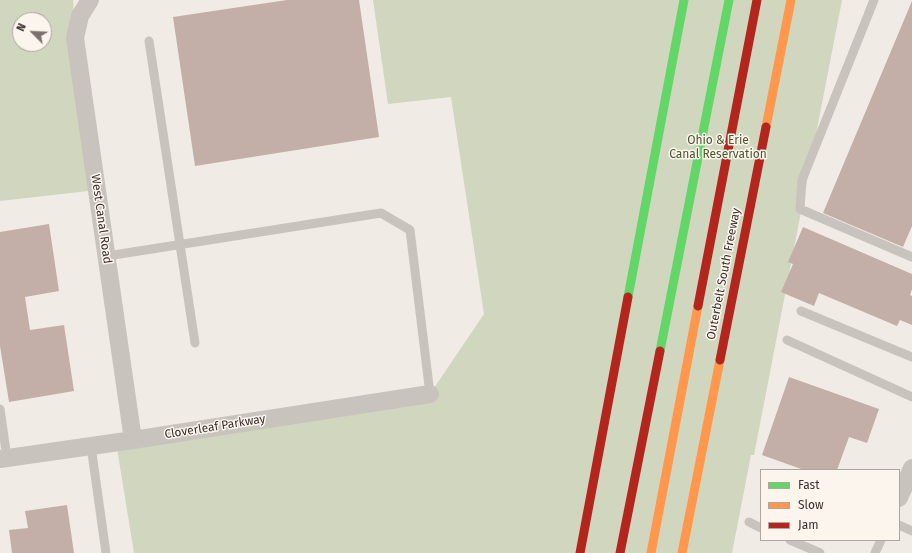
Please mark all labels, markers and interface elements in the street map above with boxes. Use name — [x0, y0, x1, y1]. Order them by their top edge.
north arrow — [12, 12, 52, 52]
text: N — [14, 21, 29, 33]
park label: Ohio & Erie Canal Reservation — [669, 134, 767, 162]
street label: West Canal Road — [88, 173, 114, 265]
street label: Outerbelt South Freeway — [704, 207, 744, 341]
street label: Cloverleaf Parkway — [164, 412, 266, 442]
legend — [760, 469, 900, 541]
text: Fast — [798, 478, 820, 492]
text: Slow — [798, 498, 824, 512]
text: Jam — [798, 518, 818, 532]

